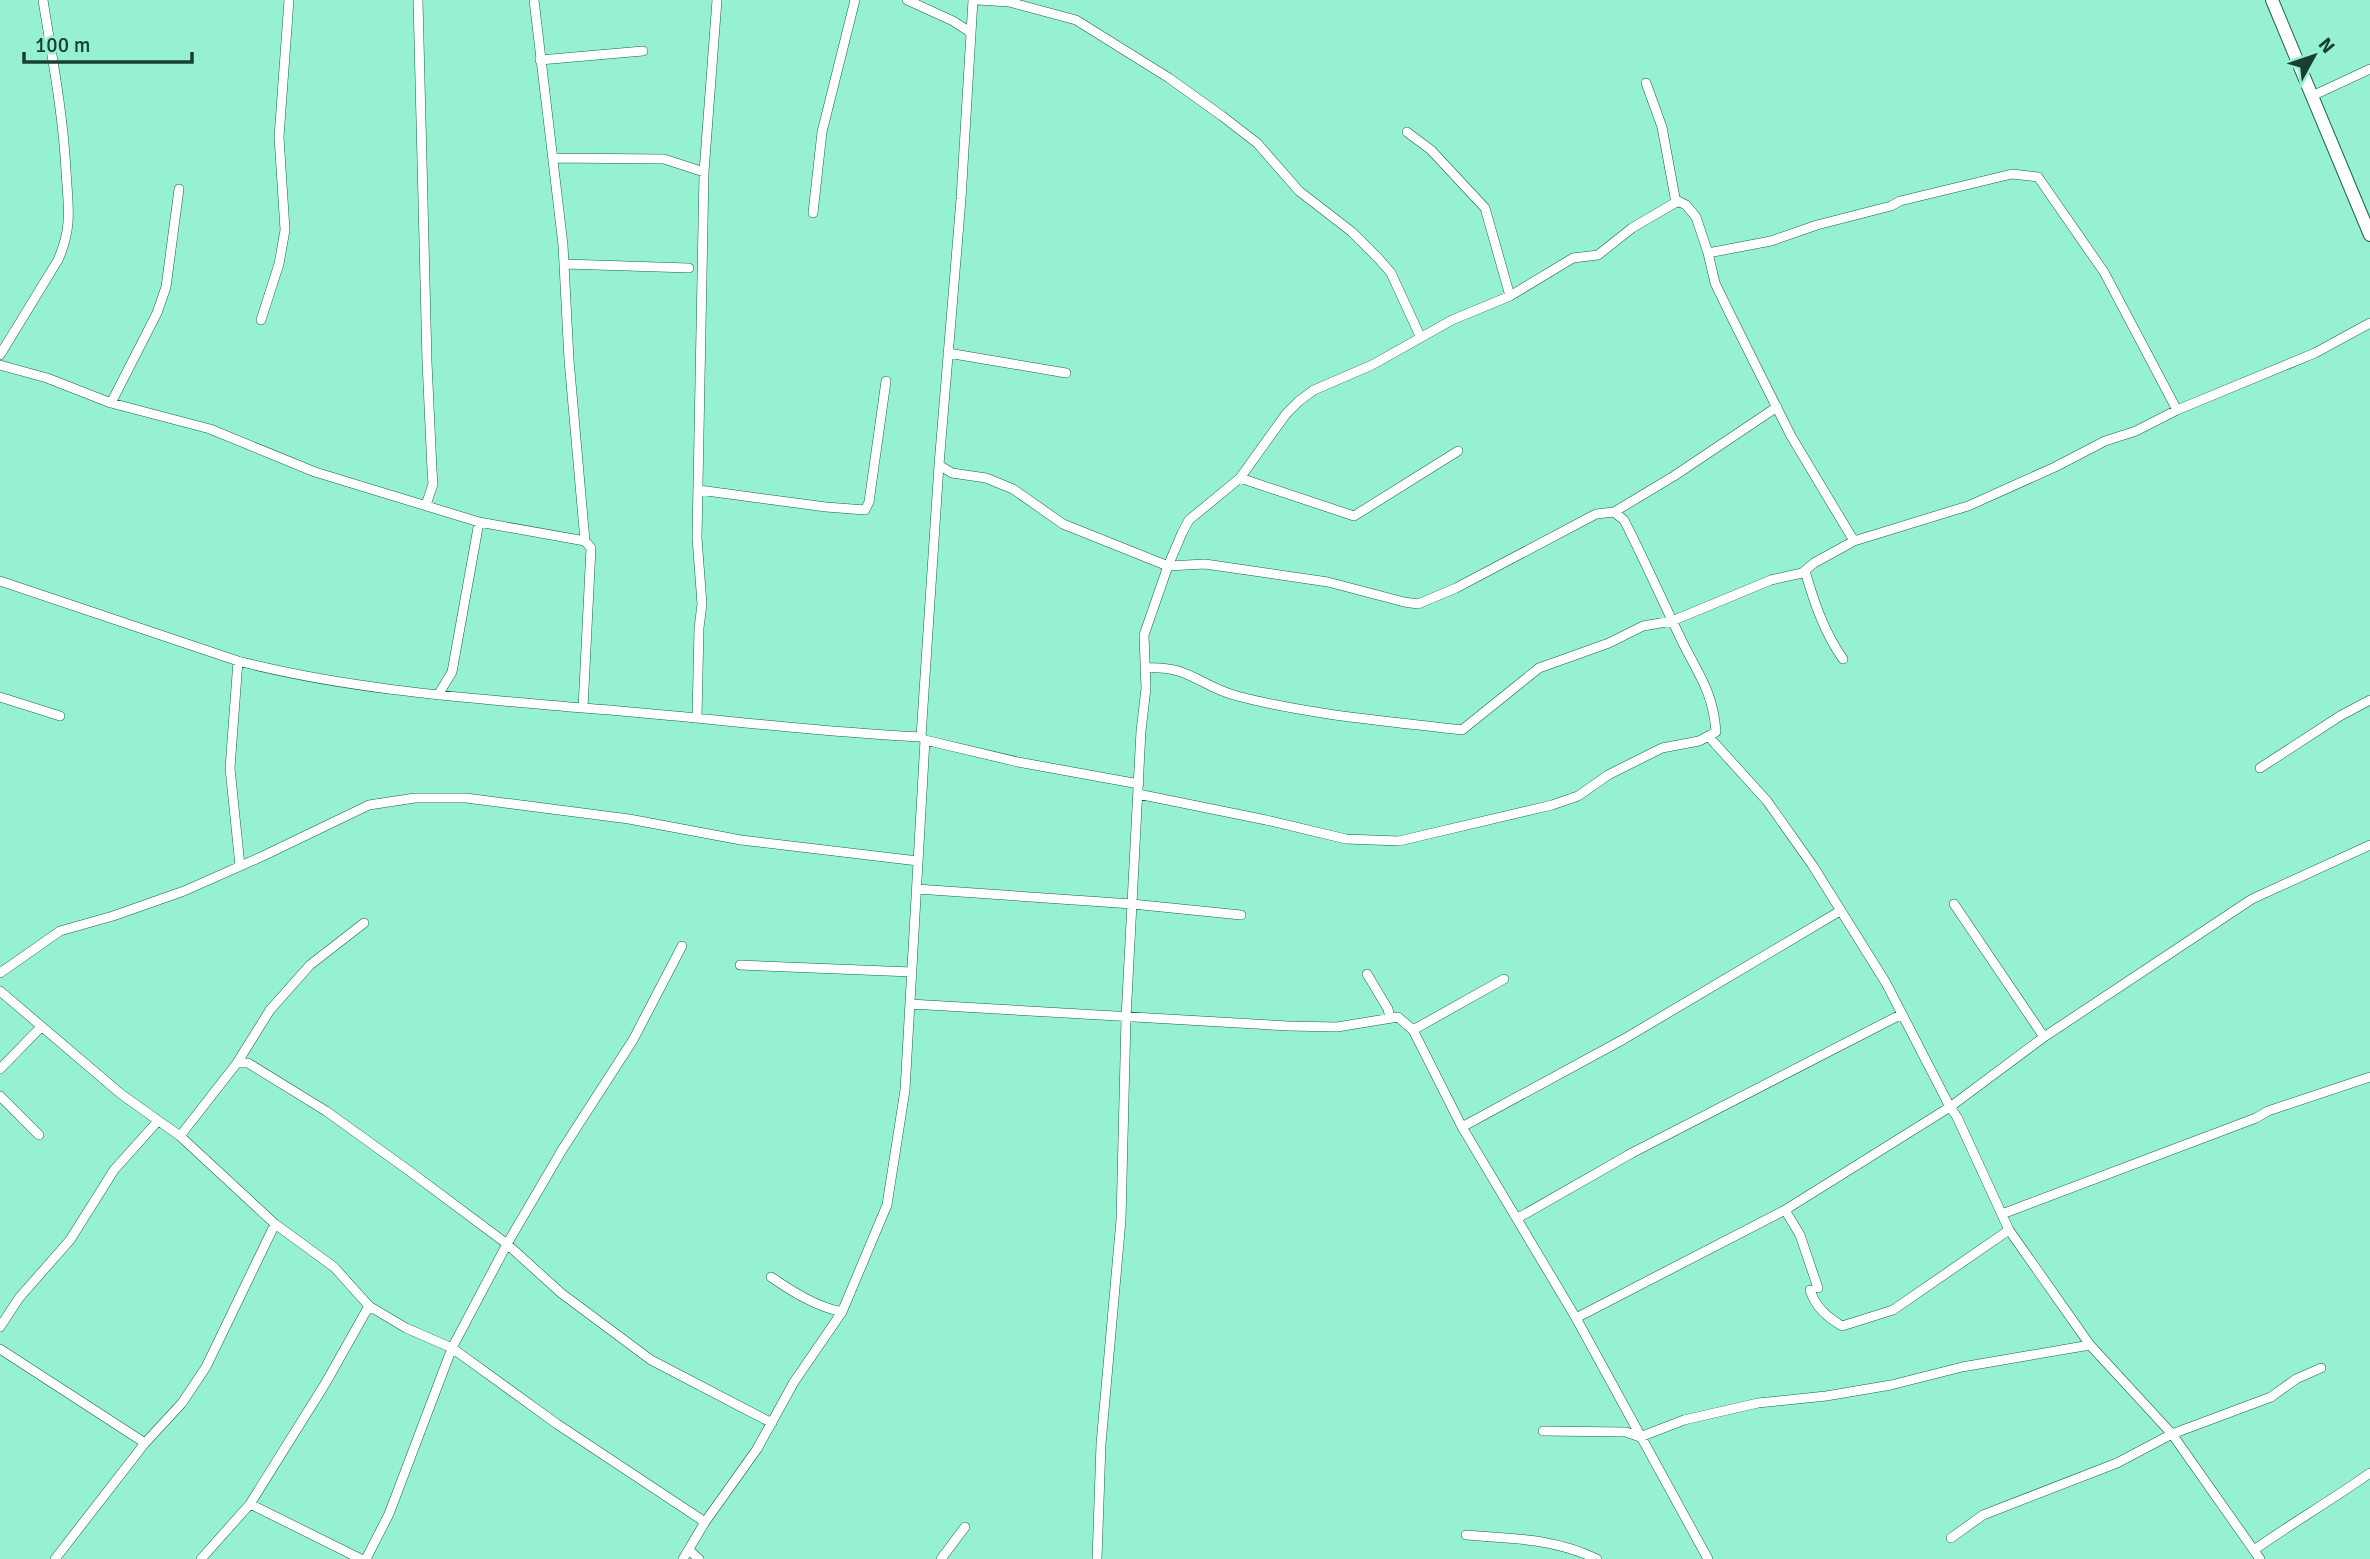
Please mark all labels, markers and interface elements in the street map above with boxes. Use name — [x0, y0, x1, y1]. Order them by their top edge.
scale bar — [24, 21, 192, 65]
north arrow — [2279, 21, 2349, 91]
text: 100 m — [35, 32, 90, 58]
text: N — [2313, 33, 2340, 58]

